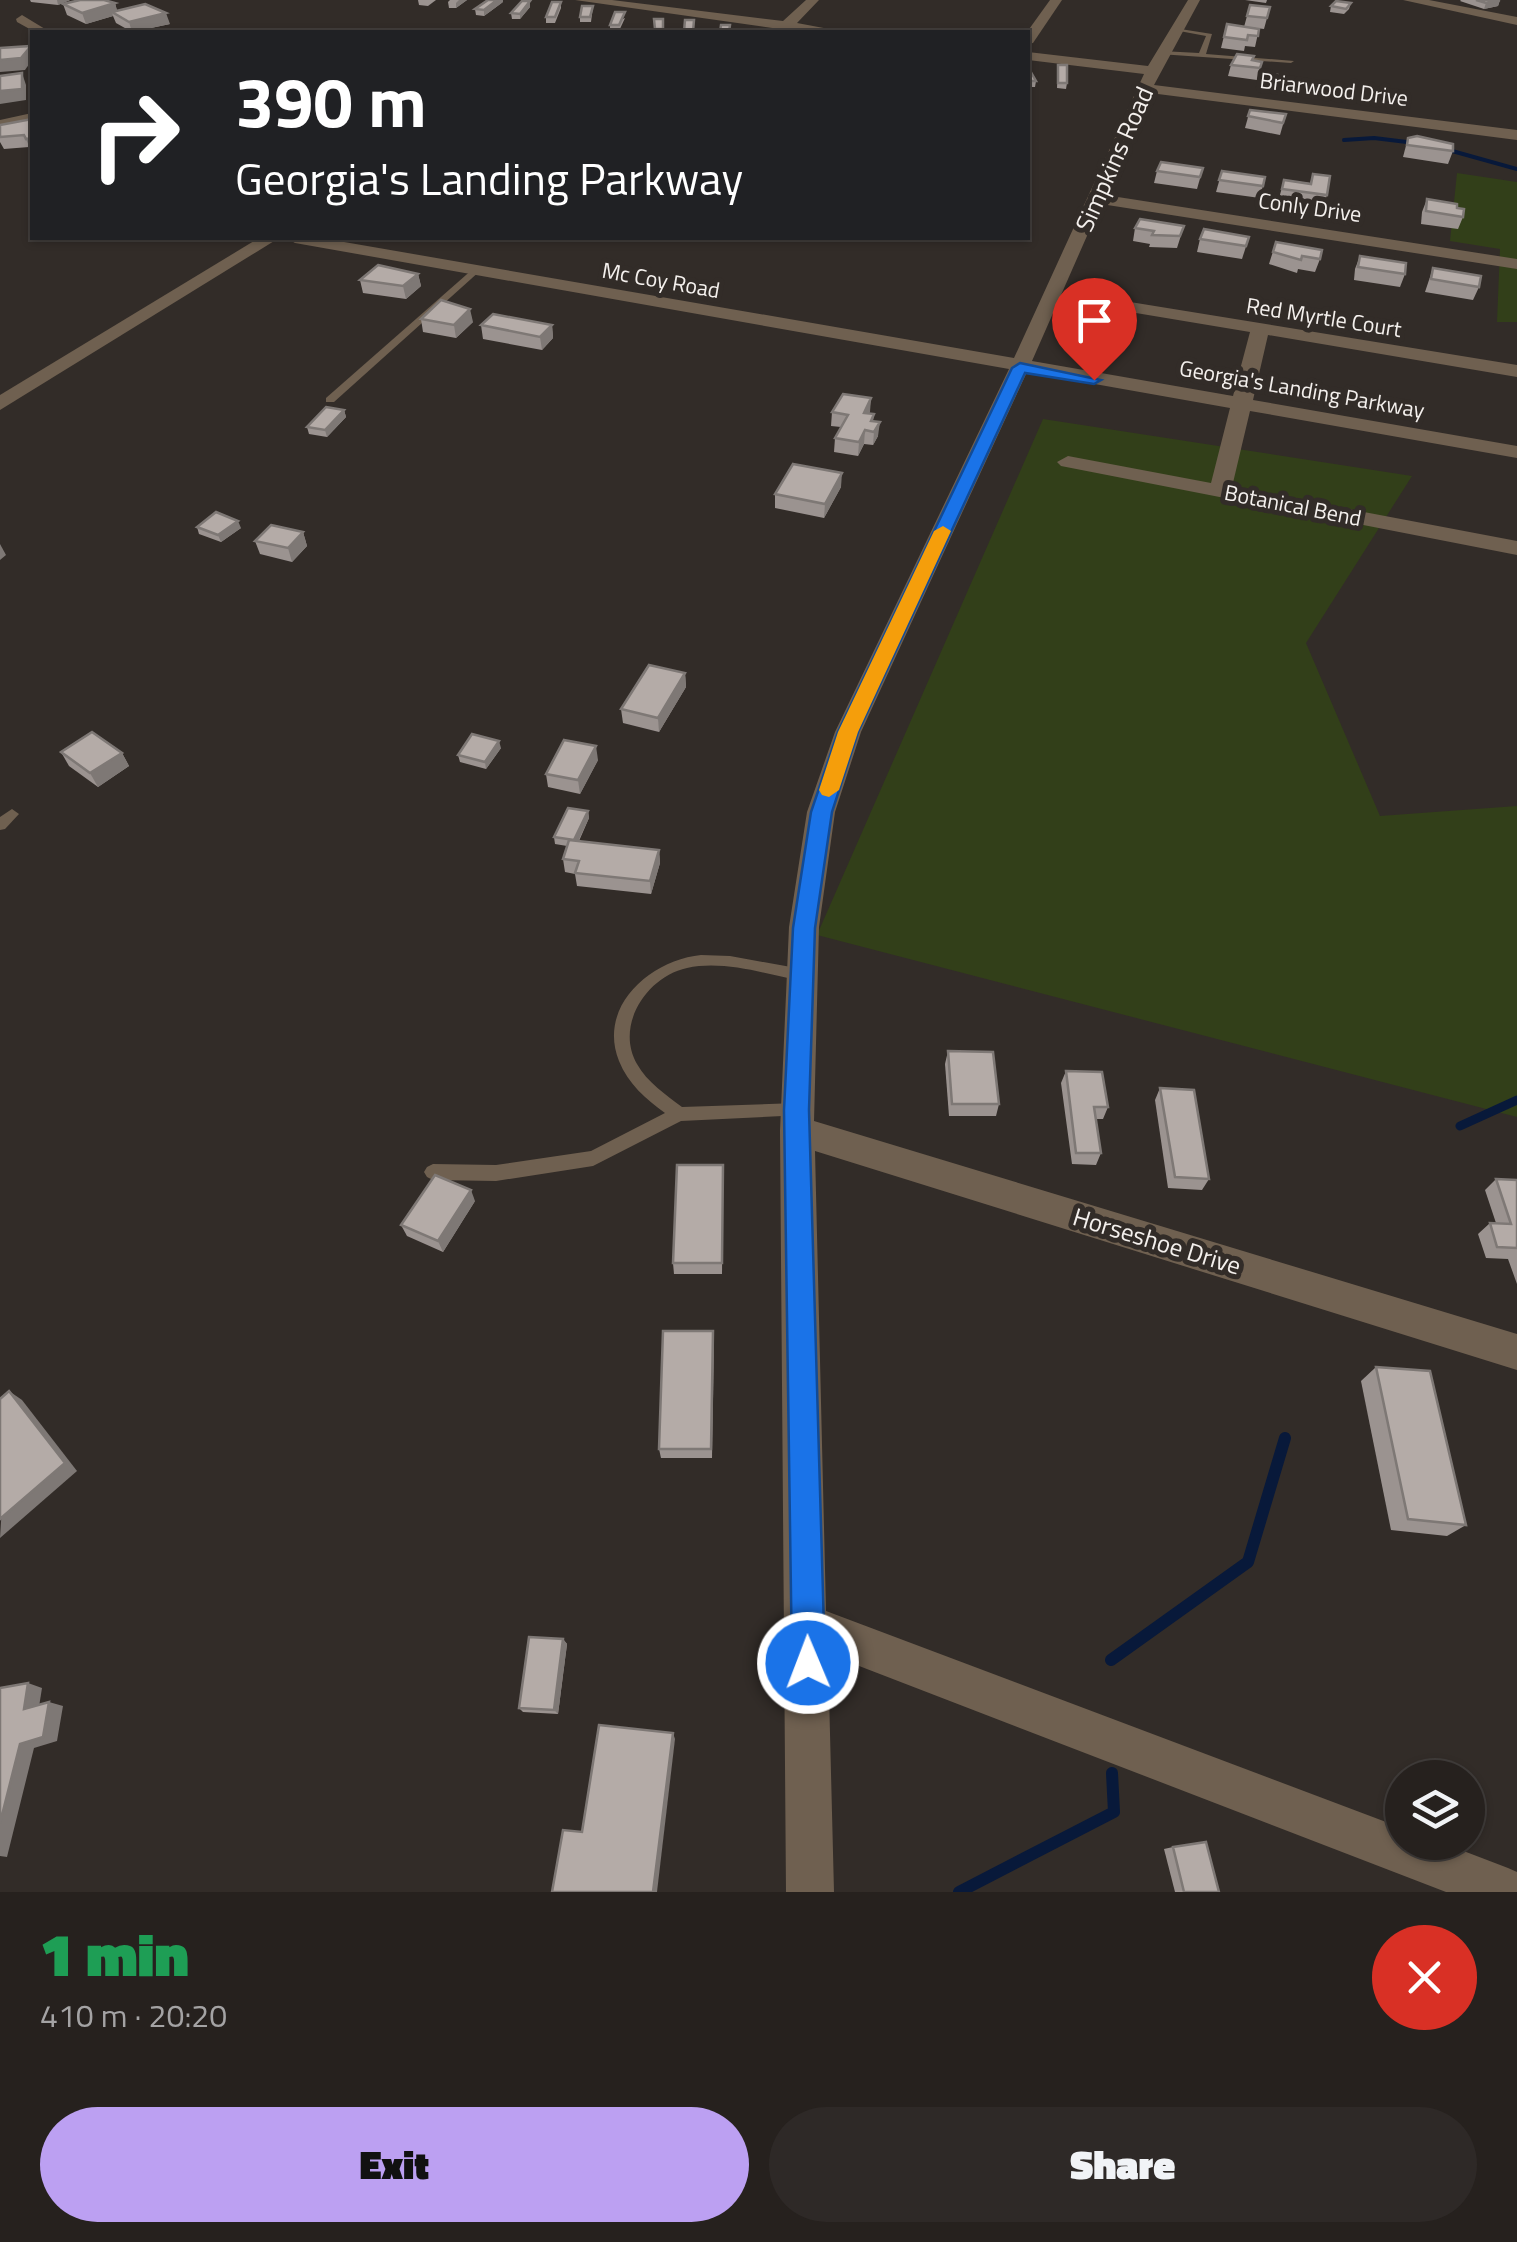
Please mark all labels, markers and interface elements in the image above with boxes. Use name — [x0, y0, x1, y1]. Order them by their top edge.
text: 390 m — [235, 48, 427, 154]
street label: Briarwood Drive — [1258, 63, 1410, 115]
icon: right — [70, 70, 200, 200]
street label: Simpkins Road — [1065, 80, 1163, 238]
text: Georgia's Landing Parkway — [235, 144, 743, 212]
street label: Conly Drive — [1256, 183, 1364, 231]
street label: Mc Coy Road — [599, 253, 723, 307]
pin — [1052, 278, 1137, 381]
street label: Red Myrtle Court — [1244, 288, 1404, 346]
icon: arrive — [1067, 293, 1122, 348]
street label: Georgia's Landing Parkway — [1177, 351, 1428, 427]
street label: Botanical Bend — [1221, 475, 1365, 535]
street label: Horseshoe Drive — [1068, 1197, 1246, 1285]
position arrow — [756, 1611, 860, 1715]
map controls — [1385, 1760, 1485, 1860]
button: layers — [1385, 1760, 1485, 1860]
text: 1 min — [40, 1908, 189, 1999]
button: close — [1372, 1925, 1477, 2030]
text: 410 m · 20:20 — [40, 1991, 227, 2039]
button: Exit — [40, 2107, 749, 2222]
button: Share — [769, 2107, 1477, 2222]

